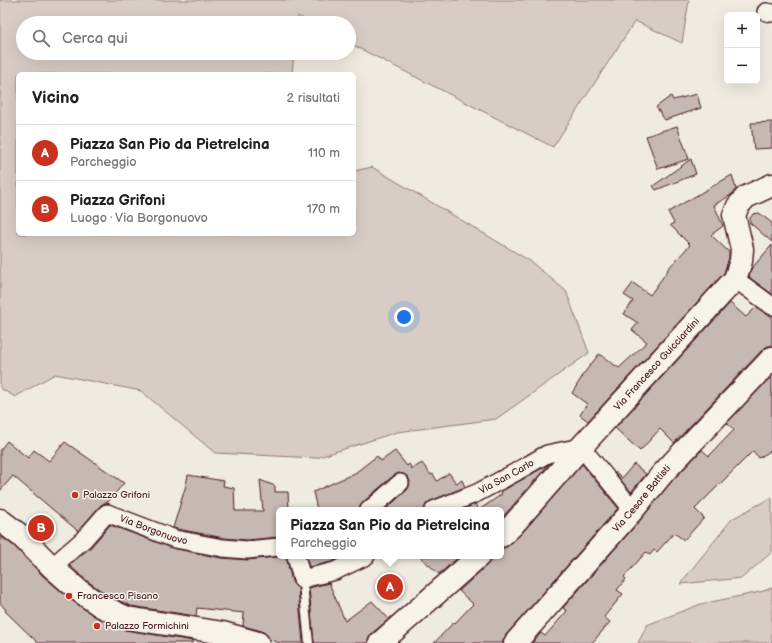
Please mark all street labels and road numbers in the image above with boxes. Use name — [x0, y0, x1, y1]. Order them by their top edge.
street label: Via Francesco Guicciardini — [611, 316, 702, 413]
street label: Via San Carlo — [477, 457, 537, 497]
street label: Via Cesare Battisti — [610, 463, 673, 535]
street label: Via Borgonuovo — [118, 512, 189, 547]

